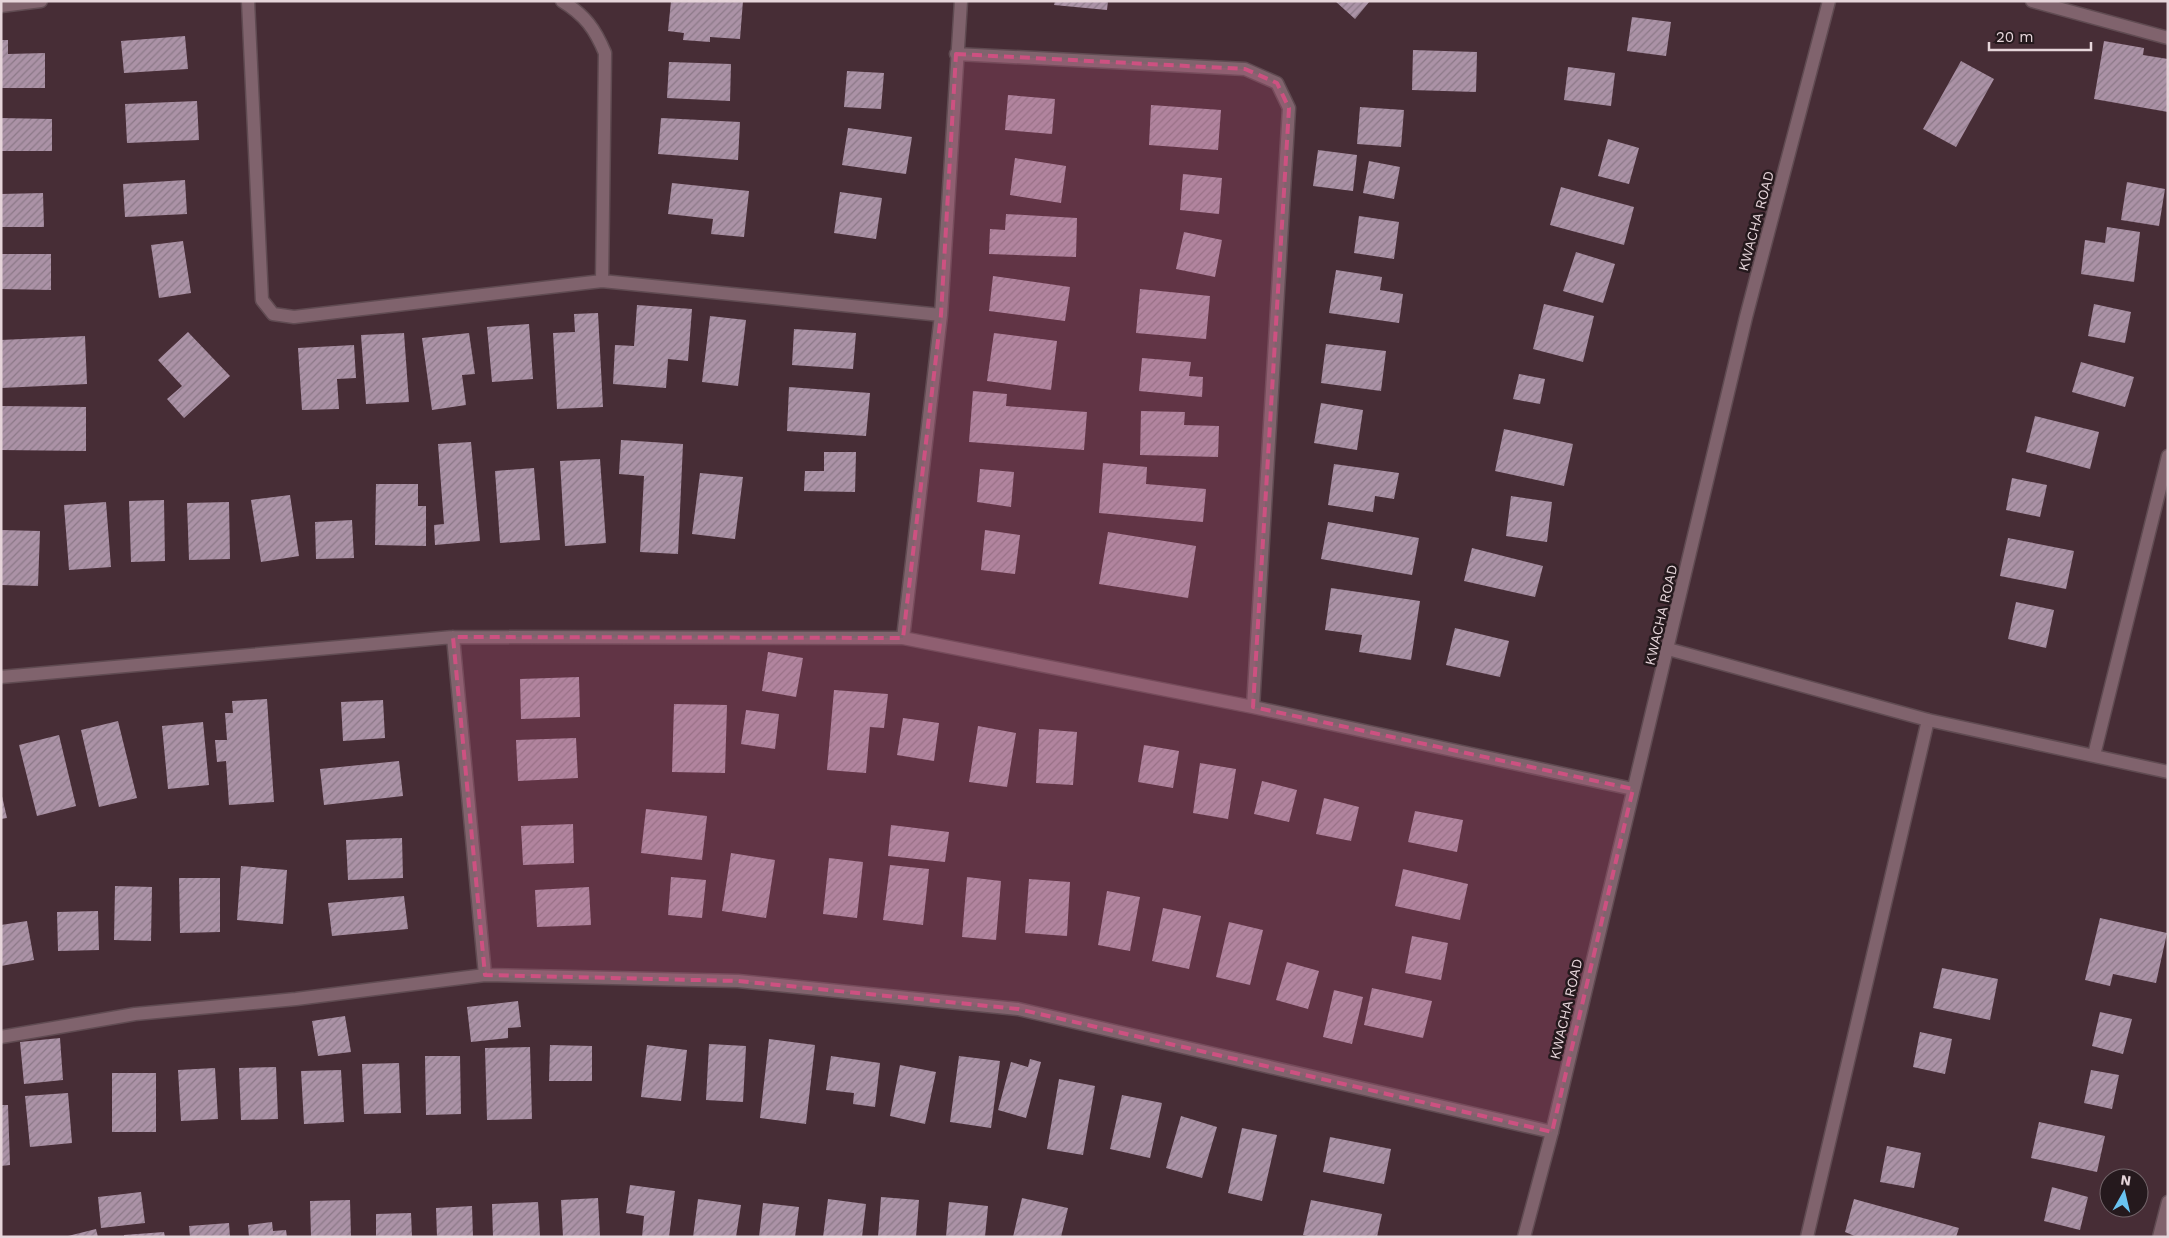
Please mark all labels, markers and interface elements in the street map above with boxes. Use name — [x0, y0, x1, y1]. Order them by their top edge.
scale bar — [1989, 20, 2092, 52]
text: 20 m — [1996, 28, 2034, 46]
street label: KWACHA ROAD — [1735, 169, 1777, 273]
street label: KWACHA ROAD — [1642, 563, 1680, 667]
street label: KWACHA ROAD — [1547, 957, 1585, 1061]
north arrow — [2099, 1168, 2149, 1218]
text: N — [2120, 1171, 2132, 1189]

